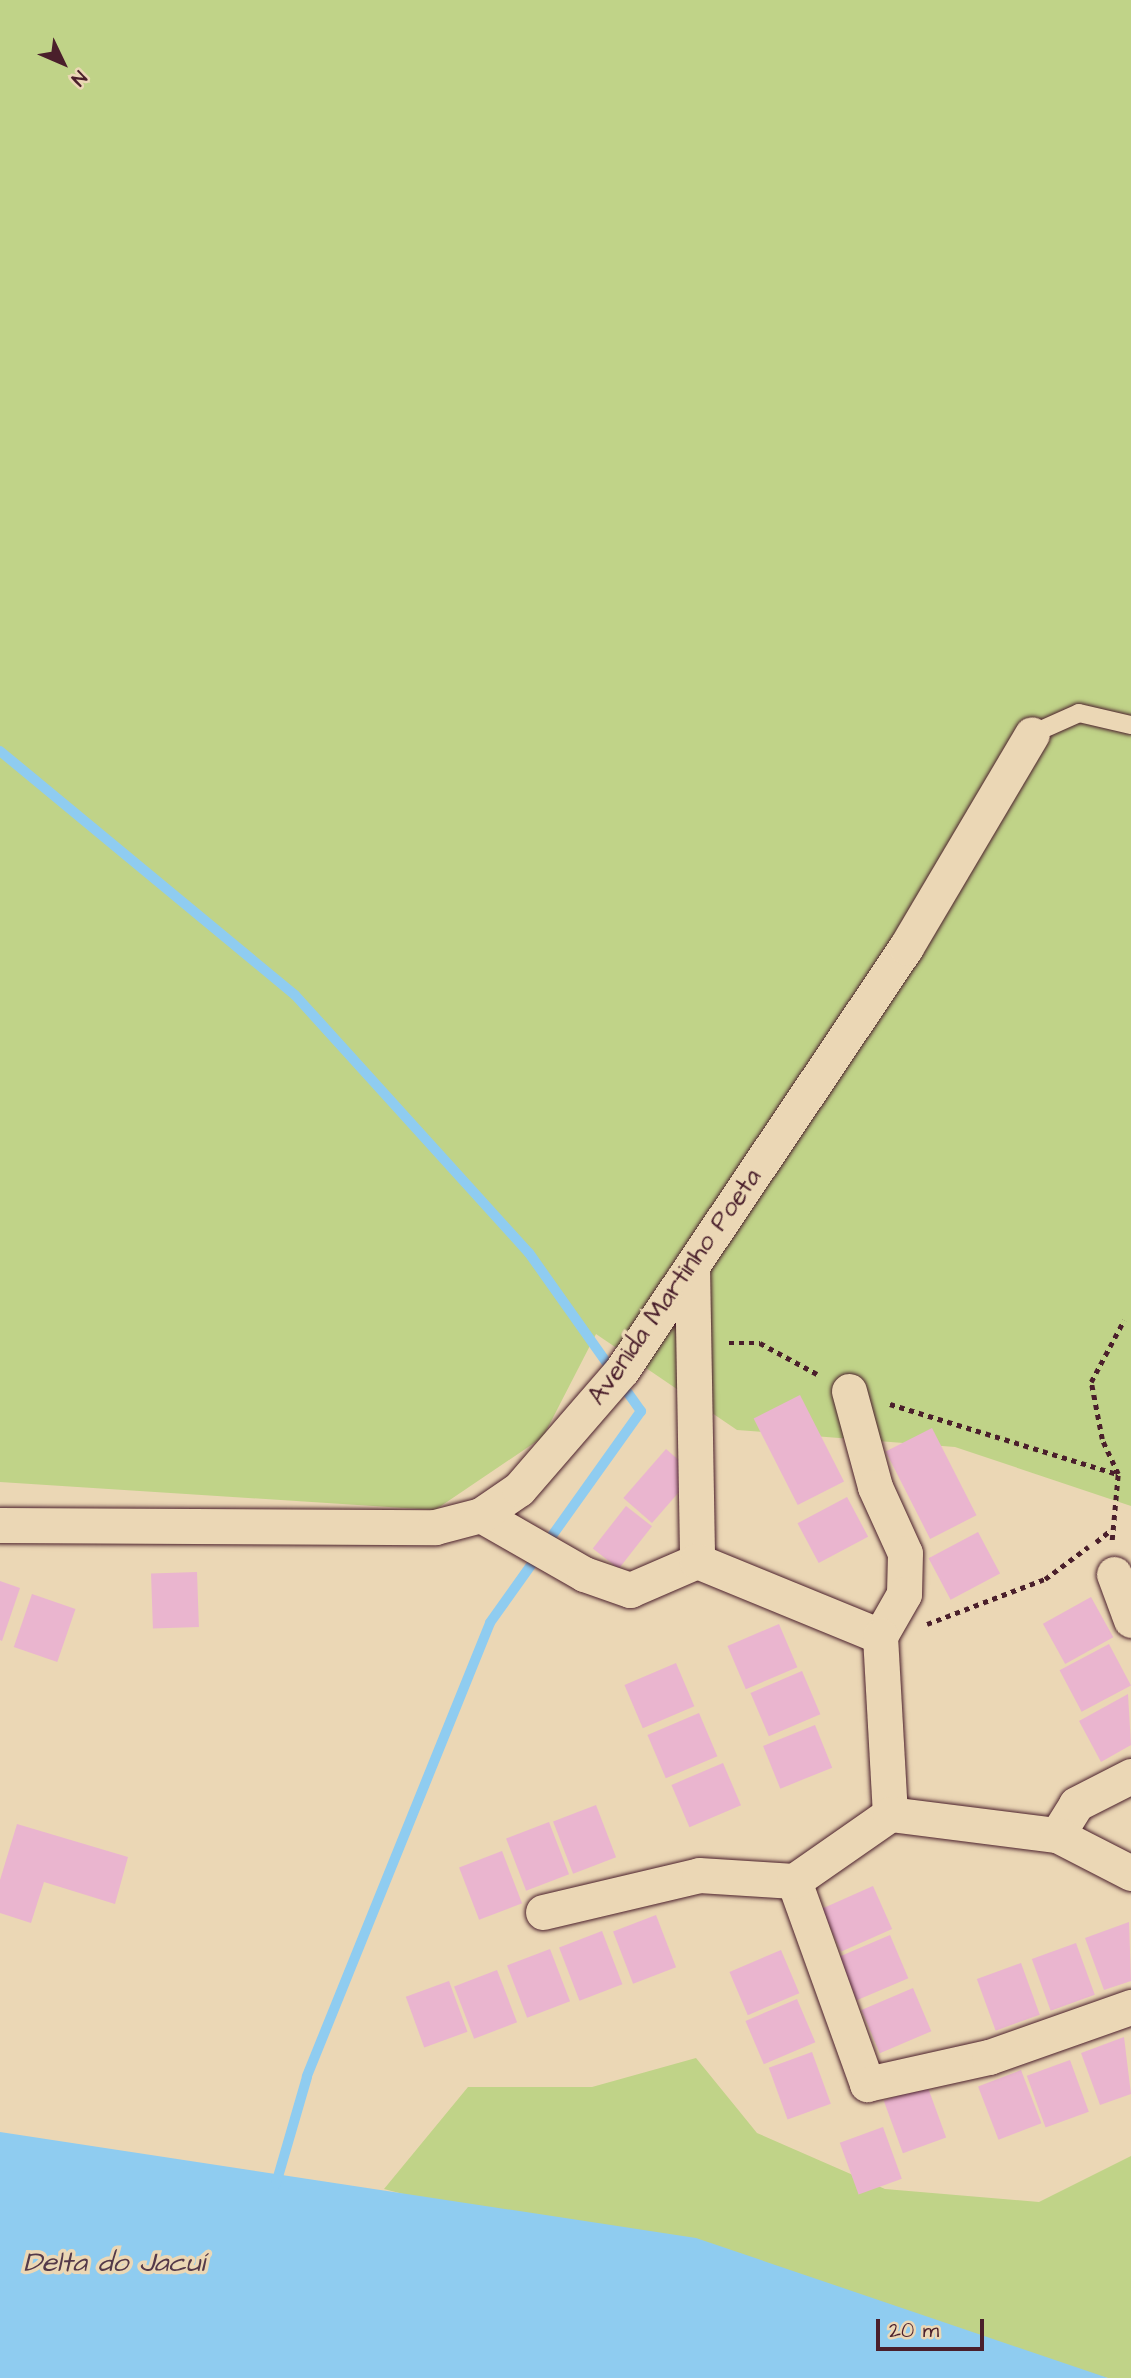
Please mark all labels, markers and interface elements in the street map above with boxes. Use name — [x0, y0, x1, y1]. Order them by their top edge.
north arrow — [28, 28, 98, 98]
text: N — [65, 64, 92, 92]
street label: Avenida Martinho Poeta — [581, 1163, 769, 1411]
water label: Delta do Jacuí — [23, 2246, 205, 2280]
scale bar — [879, 2304, 988, 2348]
text: 20 m — [889, 2316, 939, 2345]

